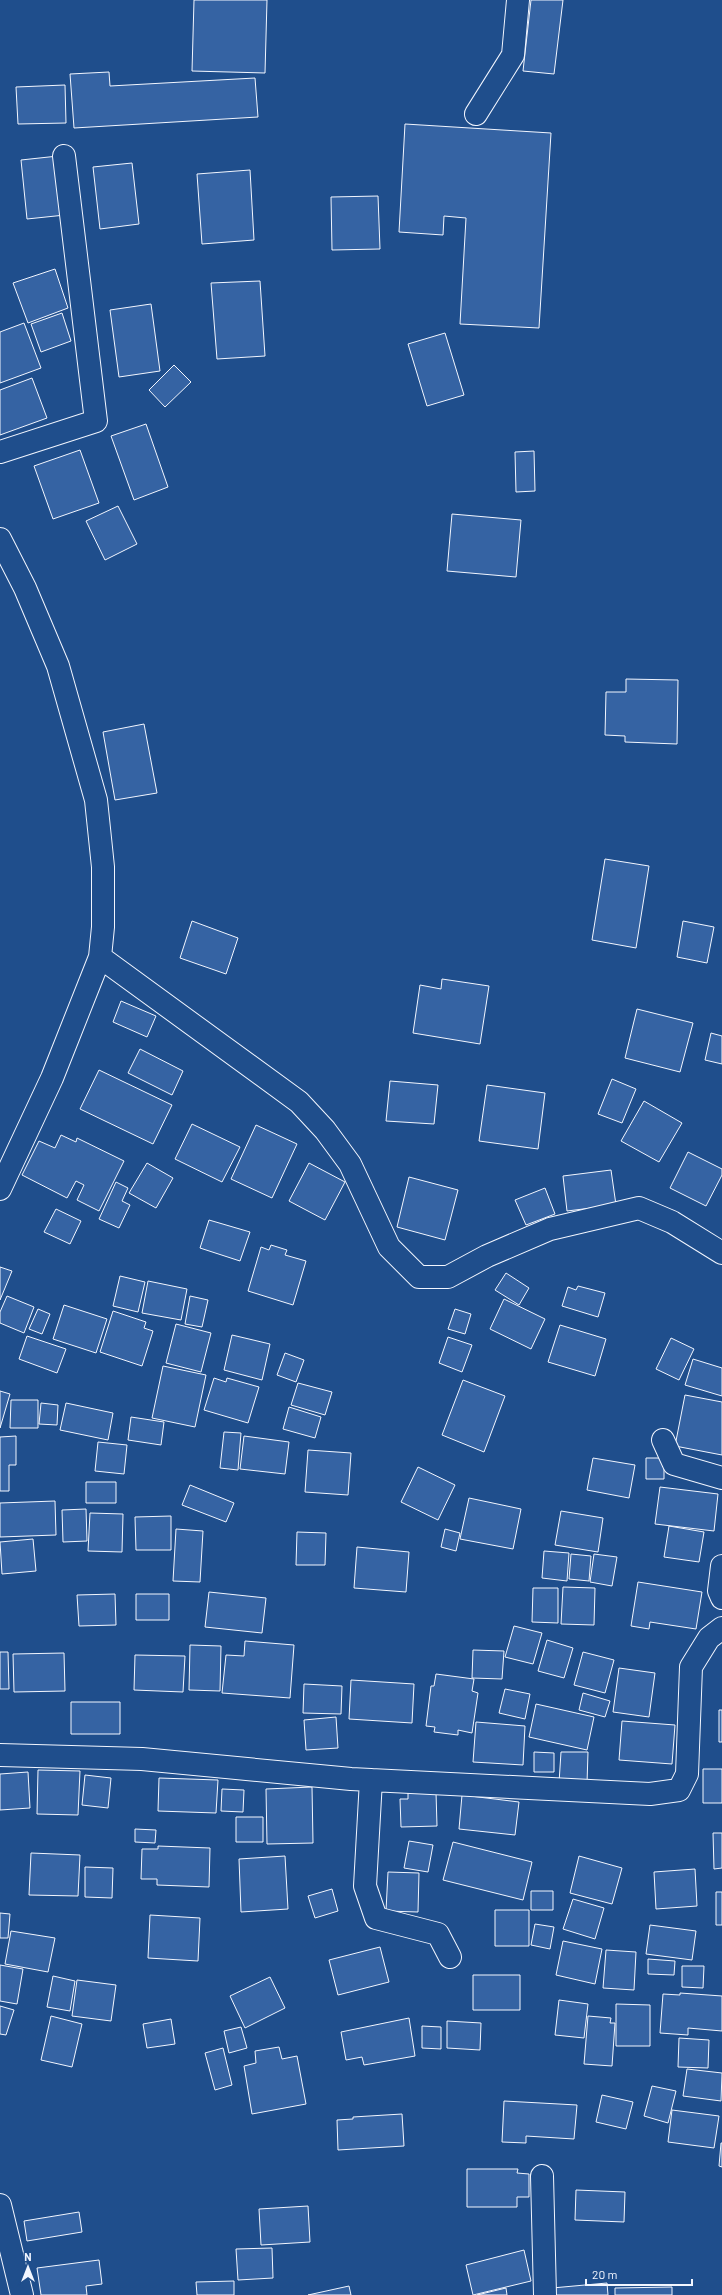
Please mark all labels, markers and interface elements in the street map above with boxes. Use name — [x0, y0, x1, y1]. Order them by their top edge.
north arrow — [8, 2247, 48, 2287]
text: N — [24, 2250, 32, 2263]
scale bar — [586, 2261, 692, 2287]
text: 20 m — [592, 2267, 618, 2281]

